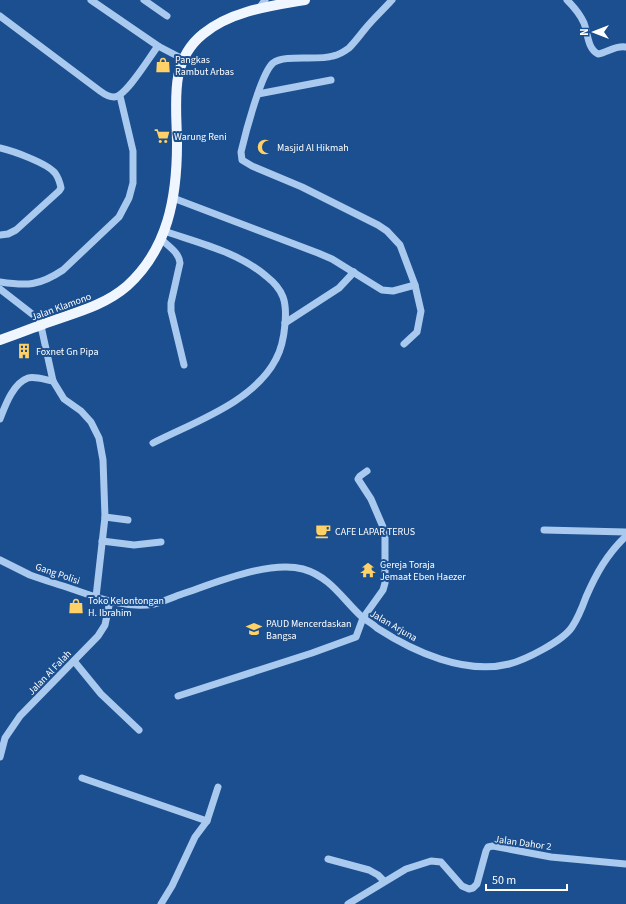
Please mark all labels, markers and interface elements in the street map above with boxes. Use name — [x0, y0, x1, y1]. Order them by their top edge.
north arrow — [574, 12, 614, 52]
text: N — [577, 28, 592, 36]
place label: Pangkas Rambut Arbas — [175, 53, 234, 79]
shop icon: Pangkas Rambut Arbas — [154, 56, 172, 74]
supermarket icon: Warung Reni — [153, 127, 171, 145]
place label: Warung Reni — [174, 130, 227, 144]
mosque icon: Masjid Al Hikmah — [256, 138, 274, 156]
place label: Masjid Al Hikmah — [277, 141, 349, 155]
street label: Jalan Klamono — [29, 290, 93, 324]
building icon: Foxnet Gn Pipa — [15, 342, 33, 360]
place label: Foxnet Gn Pipa — [36, 345, 98, 359]
cafe icon: CAFE LAPAR TERUS — [314, 522, 332, 540]
place label: CAFE LAPAR TERUS — [335, 525, 415, 539]
place label: Gereja Toraja Jemaat Eben Haezer — [380, 558, 466, 584]
street label: Gang Polisi — [34, 560, 82, 588]
temple icon: Gereja Toraja Jemaat Eben Haezer — [359, 561, 377, 579]
place label: Toko Kelontongan H. Ibrahim — [88, 594, 164, 620]
shop icon: Toko Kelontongan H. Ibrahim — [67, 597, 85, 615]
street label: Jalan Arjuna — [367, 607, 420, 645]
place label: PAUD Mencerdaskan Bangsa — [266, 617, 352, 643]
school or university icon: PAUD Mencerdaskan Bangsa — [245, 620, 263, 638]
street label: Jalan Al Falah — [25, 647, 75, 698]
street label: Jalan Dahor 2 — [493, 832, 552, 854]
scale bar — [486, 866, 567, 892]
text: 50 m — [492, 872, 516, 889]

